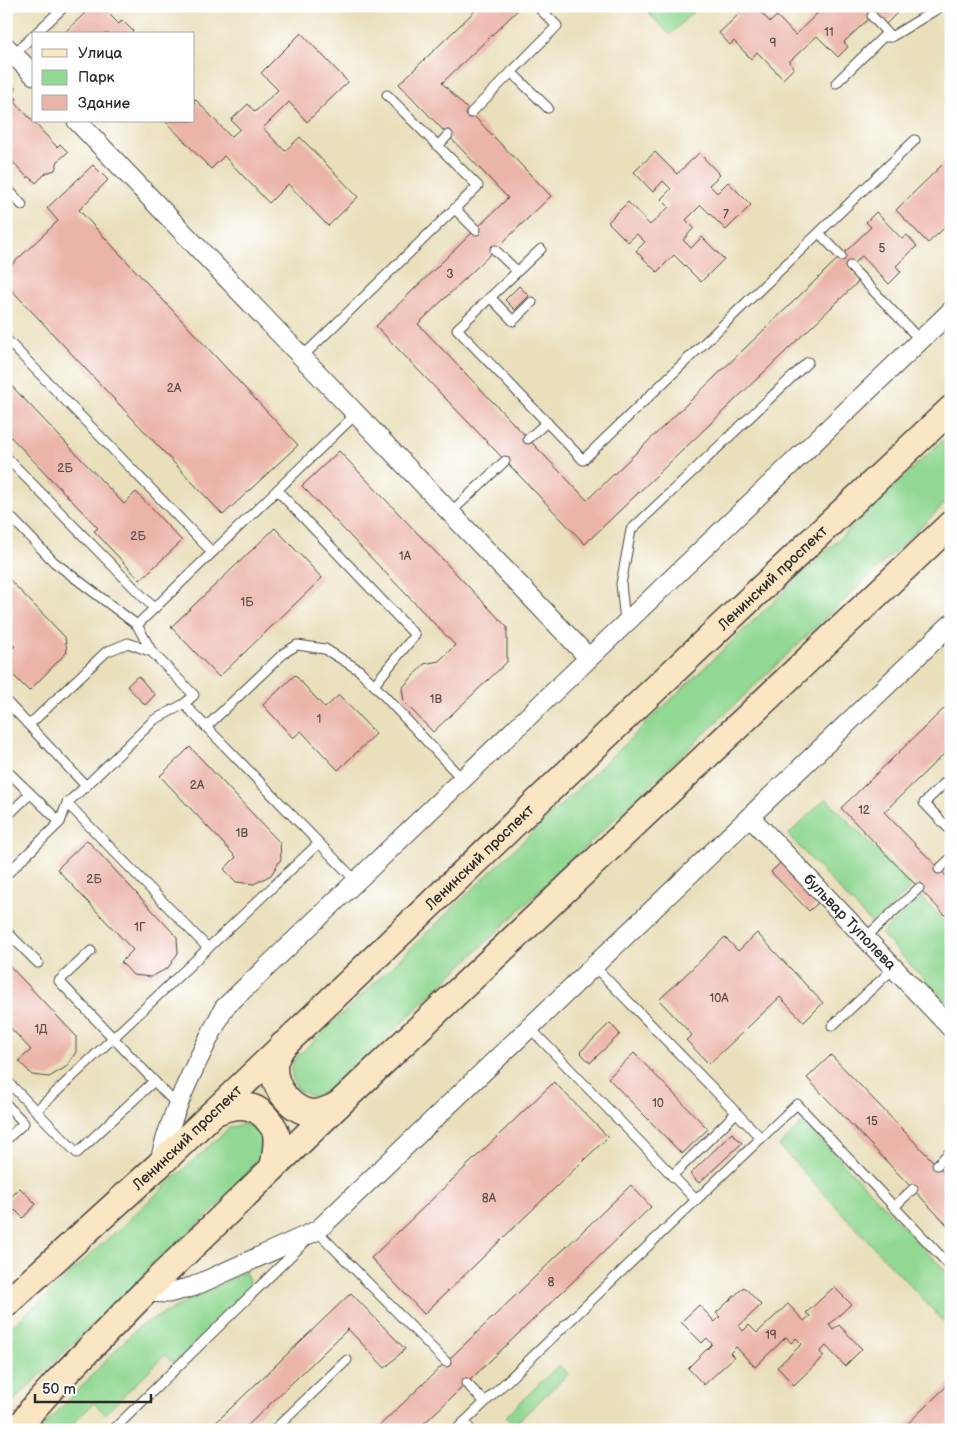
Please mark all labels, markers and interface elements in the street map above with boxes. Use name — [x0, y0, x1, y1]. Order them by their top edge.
house number: 11 — [824, 25, 834, 40]
legend — [32, 32, 195, 122]
house number: 9 — [770, 36, 777, 51]
text: Улица — [78, 44, 123, 63]
text: Парк — [78, 68, 115, 87]
text: Здание — [78, 94, 130, 113]
house number: 7 — [723, 207, 729, 222]
house number: 5 — [879, 241, 886, 256]
house number: 3 — [446, 267, 454, 282]
house number: 2А — [167, 381, 182, 396]
house number: 2Б — [57, 461, 73, 476]
street label: Ленинский проспект — [713, 521, 831, 635]
house number: 2Б — [130, 529, 146, 544]
house number: 1А — [399, 549, 412, 564]
house number: 1Б — [241, 595, 254, 610]
house number: 1В — [430, 692, 443, 707]
house number: 1 — [317, 712, 321, 727]
house number: 2А — [190, 778, 205, 793]
street label: Ленинский проспект — [420, 801, 538, 915]
house number: 12 — [858, 803, 870, 818]
house number: 1В — [236, 826, 249, 841]
street label: бульвар Туполева — [800, 870, 900, 974]
house number: 2Б — [86, 872, 102, 887]
house number: 1Г — [134, 920, 146, 935]
house number: 10А — [710, 991, 729, 1006]
house number: 1Д — [34, 1022, 48, 1037]
street label: Ленинский проспект — [128, 1081, 246, 1195]
house number: 10 — [652, 1096, 664, 1111]
house number: 15 — [866, 1114, 878, 1129]
house number: 8А — [482, 1191, 497, 1206]
house number: 8 — [548, 1275, 555, 1290]
house number: 19 — [765, 1328, 777, 1343]
scale bar — [35, 1371, 151, 1403]
text: 50 m — [42, 1380, 76, 1399]

